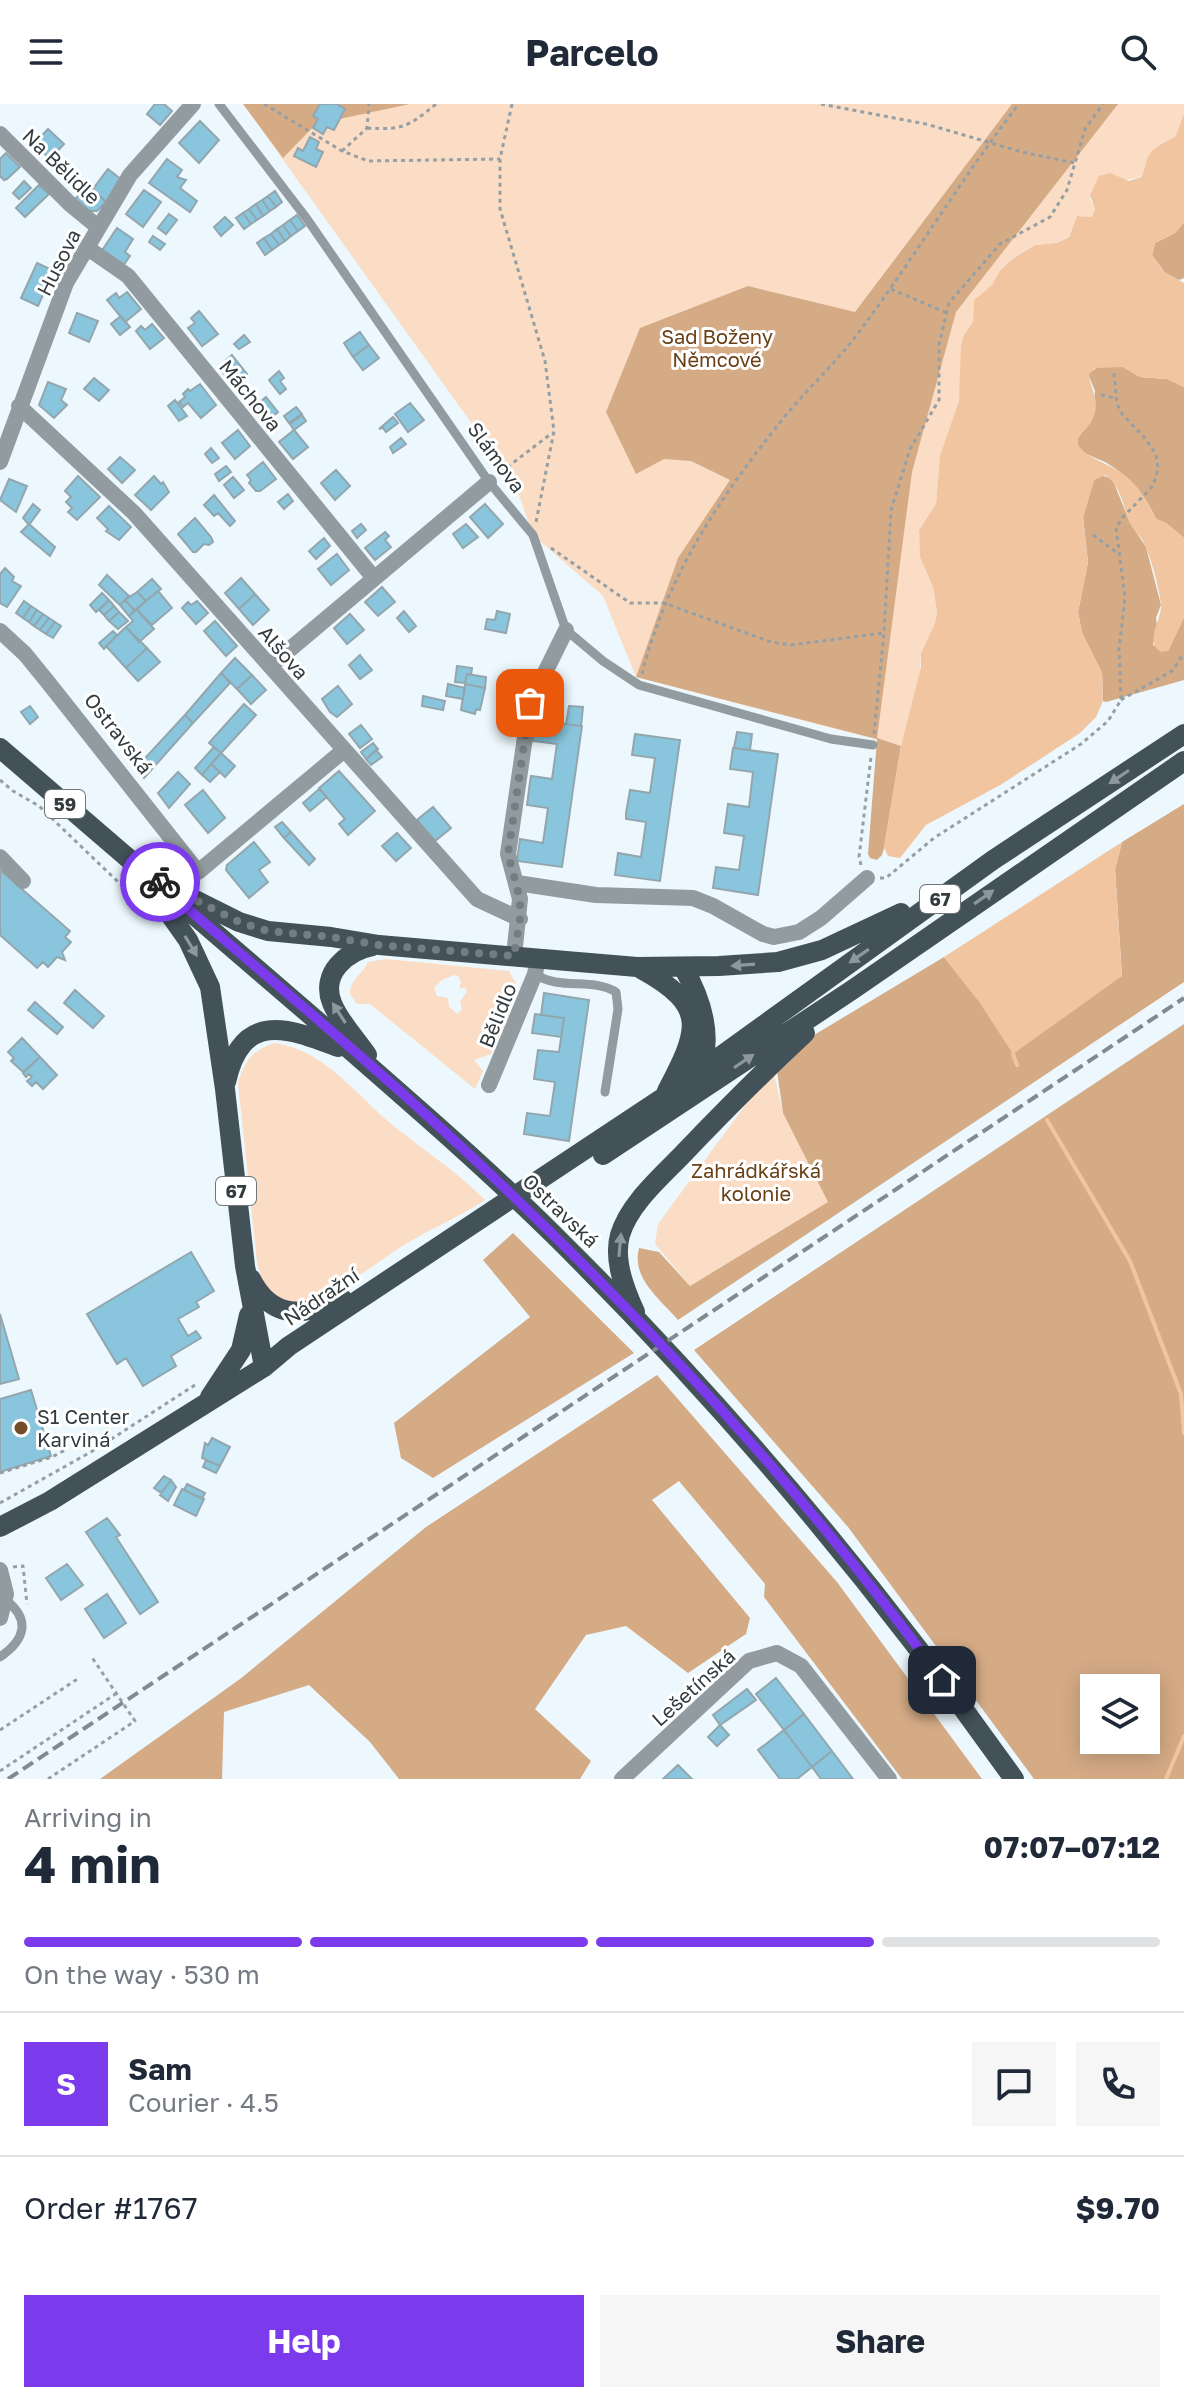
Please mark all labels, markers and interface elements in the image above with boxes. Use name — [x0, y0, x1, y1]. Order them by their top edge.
icon: menu — [24, 30, 68, 74]
icon: search — [1116, 30, 1160, 74]
text: Parcelo — [525, 31, 659, 74]
street label: Na Bělidle — [18, 123, 106, 209]
street label: Husova — [31, 225, 85, 299]
park label: Sad Boženy Němcové — [661, 324, 773, 371]
street label: Máchova — [215, 354, 287, 436]
street label: Slámova — [463, 417, 531, 497]
street label: Alšova — [254, 620, 314, 684]
pin — [496, 669, 564, 737]
icon: bag — [508, 681, 552, 725]
street label: Ostravská — [80, 688, 158, 778]
one-way arrow — [1108, 769, 1130, 784]
road number: 59 — [45, 790, 85, 818]
courier — [120, 842, 200, 922]
icon: bike — [138, 860, 182, 904]
road number: 67 — [920, 885, 960, 913]
one-way arrow — [974, 890, 995, 905]
one-way arrow — [184, 935, 198, 957]
one-way arrow — [848, 948, 869, 963]
one-way arrow — [730, 959, 755, 972]
street label: Bělidlo — [473, 979, 521, 1051]
one-way arrow — [331, 1003, 346, 1024]
one-way arrow — [733, 1055, 755, 1069]
park label: Zahrádkářská kolonie — [691, 1158, 821, 1205]
street label: Ostravská — [518, 1168, 604, 1252]
road number: 67 — [216, 1177, 256, 1205]
one-way arrow — [614, 1232, 627, 1257]
street label: Nádražní — [279, 1261, 365, 1330]
place label: S1 Center Karviná — [37, 1404, 129, 1451]
marker: S1 Center Karviná — [12, 1419, 30, 1437]
street label: Lešetínská — [646, 1643, 740, 1731]
pin — [908, 1646, 976, 1714]
icon: home — [920, 1658, 964, 1702]
map controls — [1080, 1674, 1160, 1754]
button: layers — [1080, 1674, 1160, 1754]
text: Arriving in — [24, 1802, 152, 1833]
text: 07:07–07:12 — [984, 1829, 1160, 1865]
text: 4 min — [24, 1832, 161, 1894]
text: On the way · 530 m — [24, 1959, 260, 1990]
button: chat — [972, 2042, 1056, 2126]
button: phone — [1076, 2042, 1160, 2126]
text: Sam — [128, 2051, 192, 2087]
text: S — [56, 2066, 76, 2102]
text: Courier · 4.5 — [128, 2087, 279, 2118]
text: Order #1767 — [24, 2190, 198, 2226]
text: $9.70 — [1075, 2190, 1160, 2226]
button: Help — [24, 2295, 584, 2387]
button: Share — [600, 2295, 1160, 2387]

